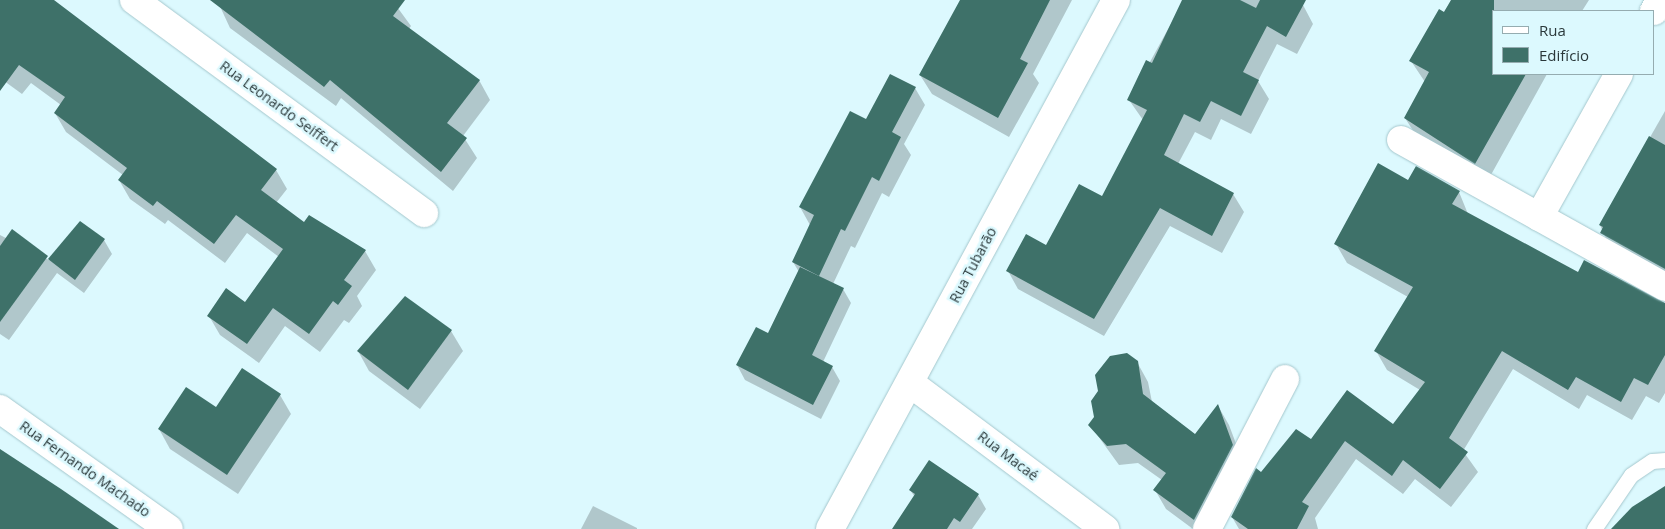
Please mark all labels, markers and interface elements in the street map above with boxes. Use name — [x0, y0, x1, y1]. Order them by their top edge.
legend — [1492, 10, 1655, 75]
text: Rua — [1539, 20, 1566, 40]
text: Edifício — [1539, 45, 1589, 65]
street label: Rua Leonardo Seiffert — [217, 57, 341, 155]
street label: Rua Tubarão — [946, 224, 1000, 306]
street label: Rua Fernando Machado — [17, 418, 153, 520]
street label: Rua Macaé — [974, 428, 1042, 484]

